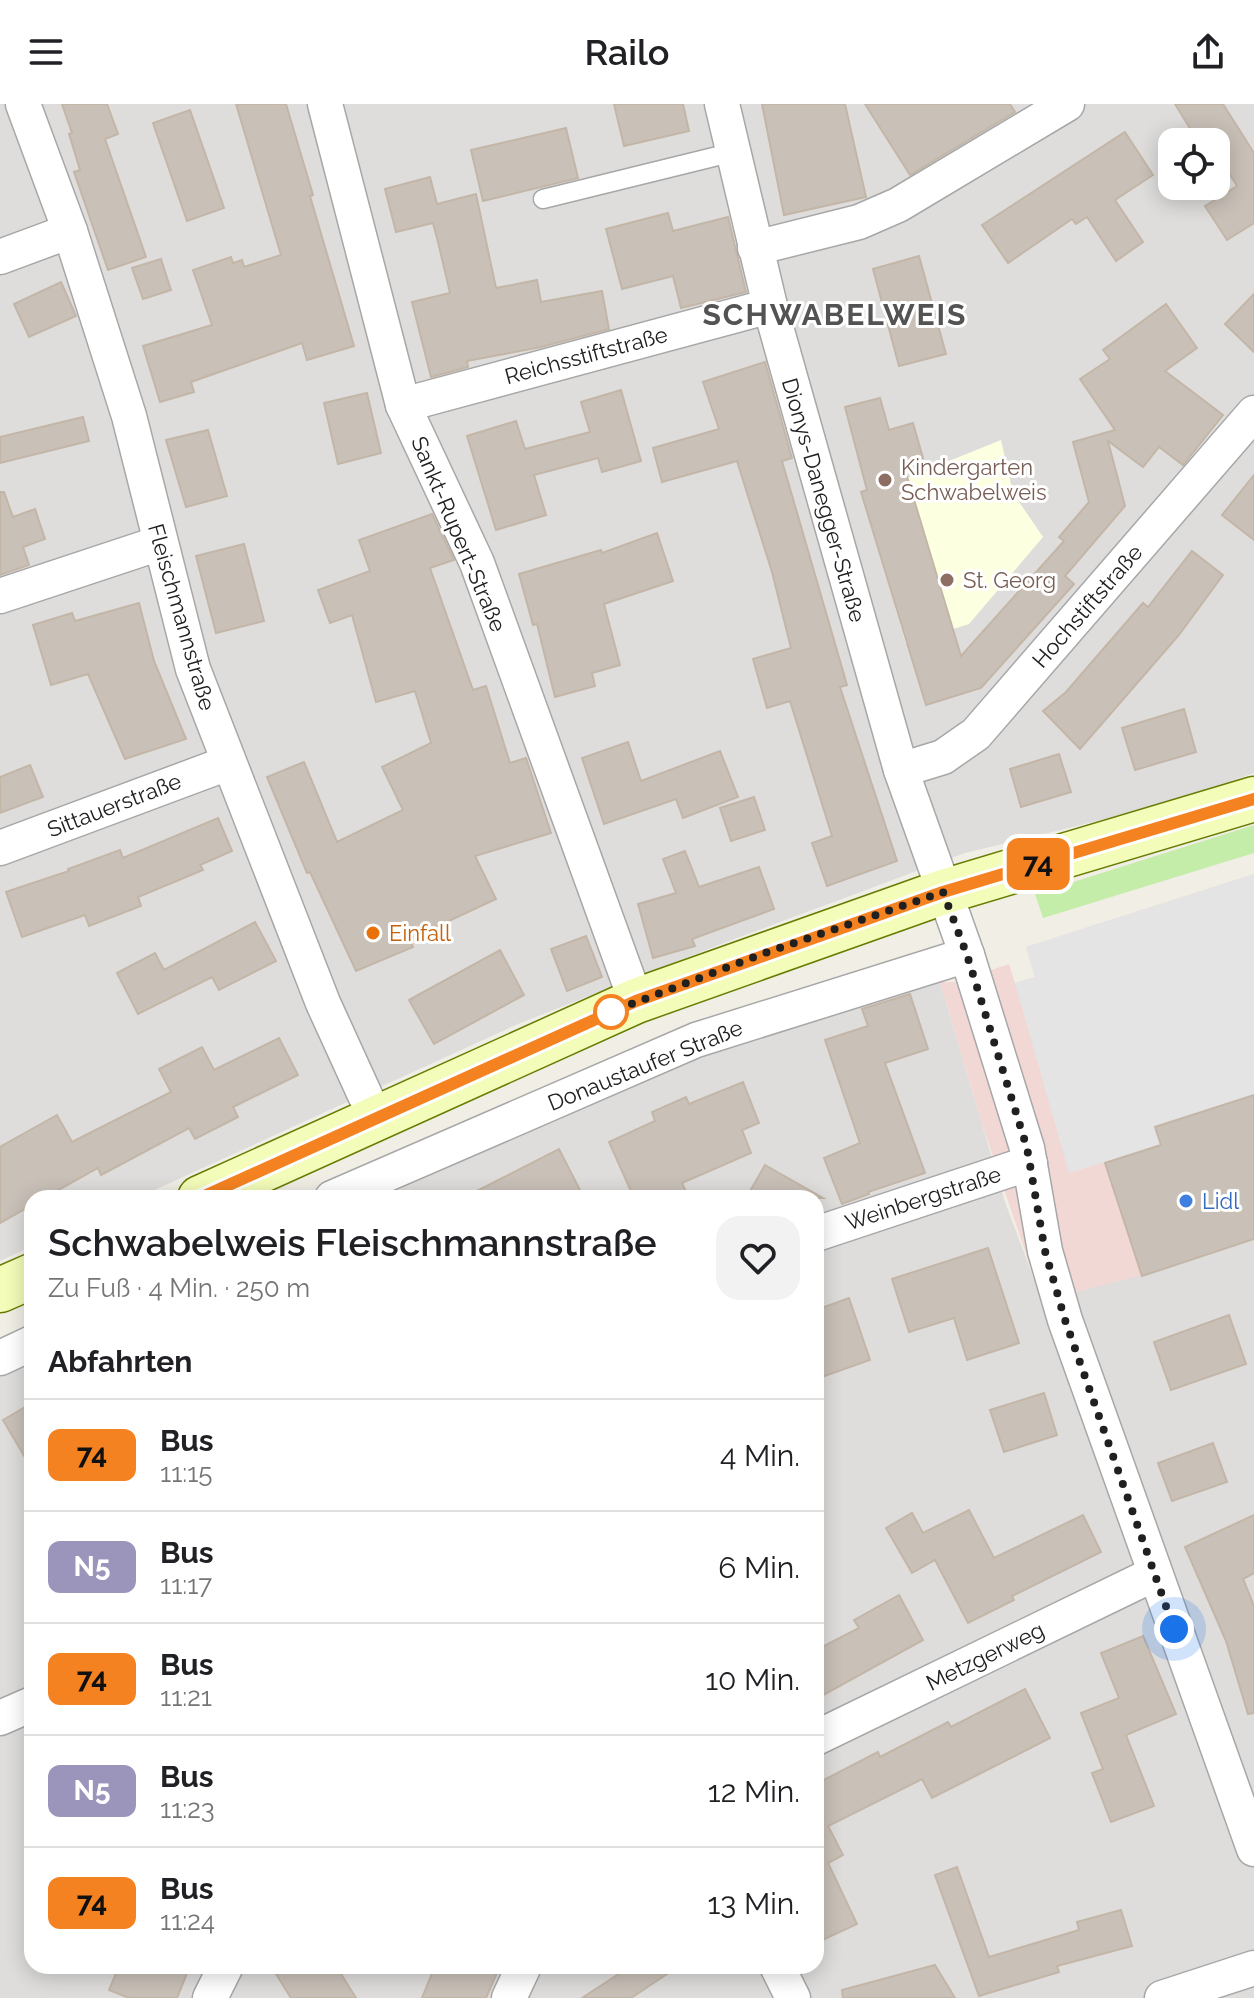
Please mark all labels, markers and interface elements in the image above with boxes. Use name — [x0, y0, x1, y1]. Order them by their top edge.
icon: menu — [24, 30, 68, 74]
icon: share — [1186, 30, 1230, 74]
text: Railo — [584, 31, 670, 73]
map controls — [1158, 128, 1230, 200]
button: locate — [1158, 128, 1230, 200]
district label: SCHWABELWEIS — [702, 297, 968, 332]
street label: Reichsstiftstraße — [502, 321, 670, 389]
street label: Dionys-Danegger-Straße — [777, 375, 871, 625]
street label: Sankt-Rupert-Straße — [406, 432, 512, 636]
place label: Kindergarten Schwabelweis — [901, 454, 1047, 505]
marker: Kindergarten Schwabelweis — [876, 471, 894, 489]
street label: Fleischmannstraße — [143, 521, 221, 713]
street label: Hochstiftstraße — [1027, 539, 1147, 673]
place label: St. Georg — [963, 567, 1056, 593]
marker: St. Georg — [938, 571, 956, 589]
street label: Sittauerstraße — [43, 768, 185, 842]
line badge: 74 — [1002, 838, 1074, 890]
text: 74 — [1023, 847, 1053, 880]
place label: Einfall — [389, 920, 451, 946]
marker: Einfall — [364, 924, 382, 942]
unlabelled marker — [594, 995, 628, 1029]
street label: Donaustaufer Straße — [544, 1014, 746, 1116]
street label: Weinbergstraße — [842, 1161, 1004, 1235]
place label: Lidl — [1202, 1188, 1239, 1214]
marker: Lidl — [1177, 1192, 1195, 1210]
button: heart — [716, 1216, 800, 1300]
text: Schwabelweis Fleischmannstraße — [48, 1220, 657, 1265]
text: Zu Fuß · 4 Min. · 250 m — [48, 1273, 310, 1303]
text: Abfahrten — [48, 1344, 192, 1379]
text: Bus — [160, 1423, 214, 1458]
text: 74 — [77, 1438, 107, 1471]
text: 4 Min. — [720, 1438, 800, 1473]
text: 11:15 — [160, 1458, 212, 1488]
text: Bus — [160, 1535, 214, 1570]
text: N5 — [74, 1550, 110, 1583]
text: 6 Min. — [718, 1550, 800, 1585]
text: 11:17 — [160, 1570, 212, 1600]
your location — [1154, 1609, 1194, 1649]
street label: Metzgerweg — [922, 1616, 1048, 1696]
text: Bus — [160, 1647, 214, 1682]
text: 74 — [77, 1662, 107, 1695]
text: 10 Min. — [705, 1662, 800, 1697]
text: 11:21 — [160, 1682, 212, 1712]
text: Bus — [160, 1759, 214, 1794]
text: N5 — [74, 1774, 110, 1807]
text: 12 Min. — [708, 1774, 800, 1809]
text: 11:23 — [160, 1794, 215, 1824]
text: Bus — [160, 1871, 214, 1906]
text: 74 — [77, 1886, 107, 1919]
text: 13 Min. — [707, 1886, 800, 1921]
text: 11:24 — [160, 1906, 215, 1936]

